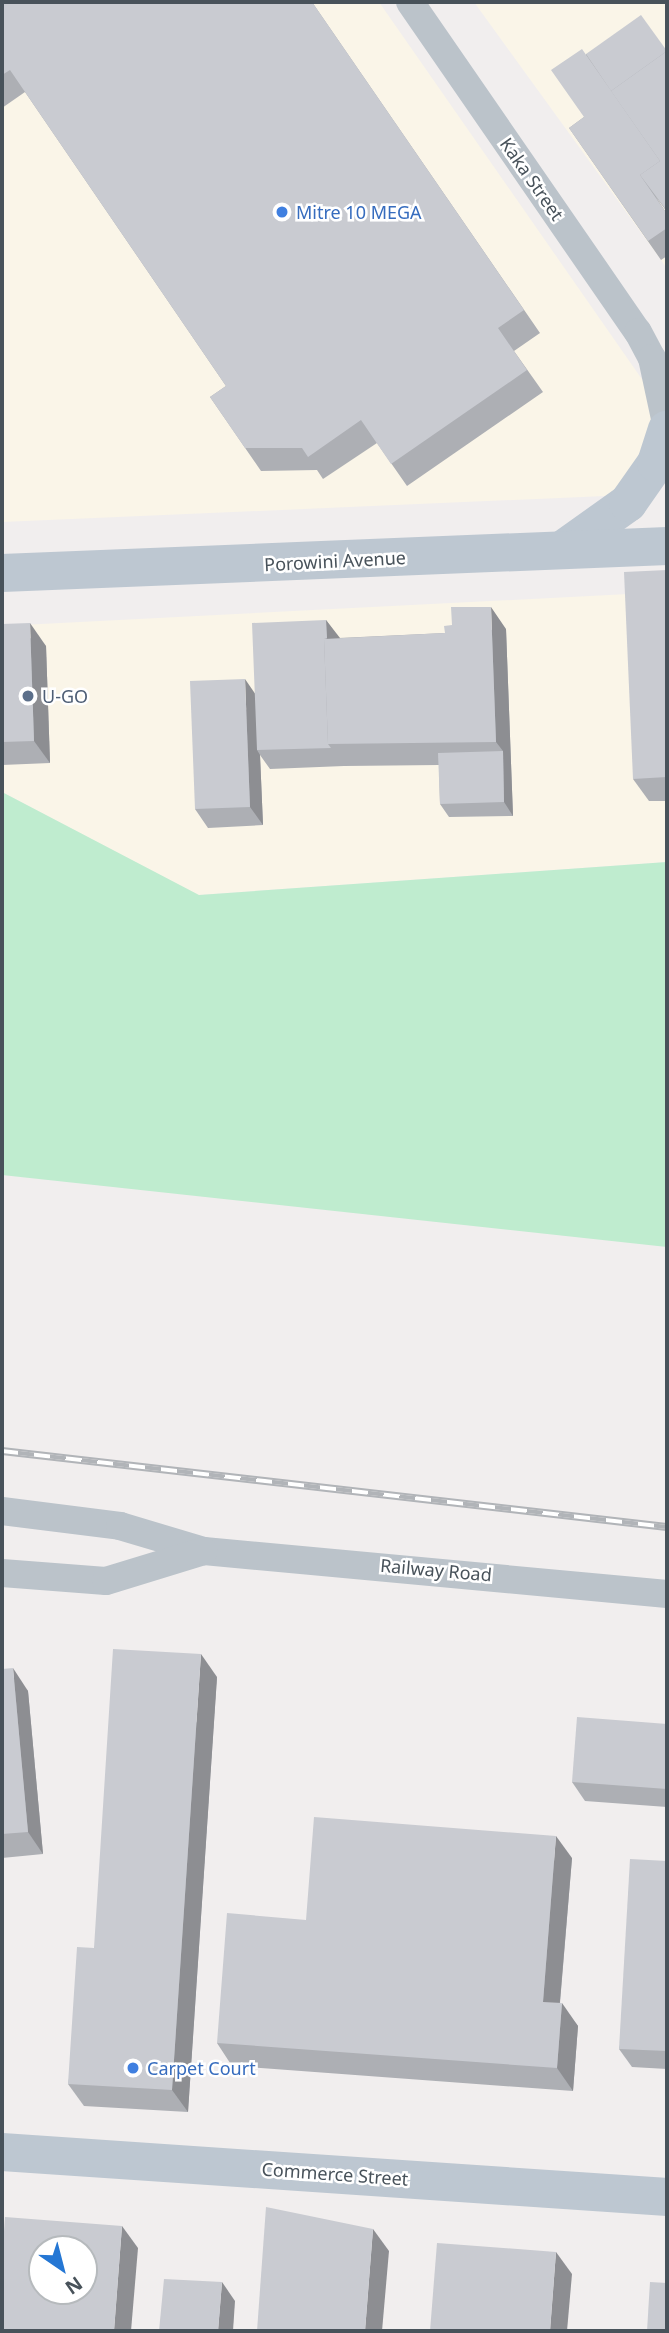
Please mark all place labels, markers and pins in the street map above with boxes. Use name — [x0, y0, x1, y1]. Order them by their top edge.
place label: Mitre 10 MEGA — [296, 201, 422, 223]
marker: Mitre 10 MEGA — [274, 204, 290, 220]
place label: U-GO — [42, 685, 88, 707]
marker: U-GO — [20, 688, 36, 704]
place label: Carpet Court — [147, 2057, 256, 2079]
marker: Carpet Court — [125, 2060, 141, 2076]

